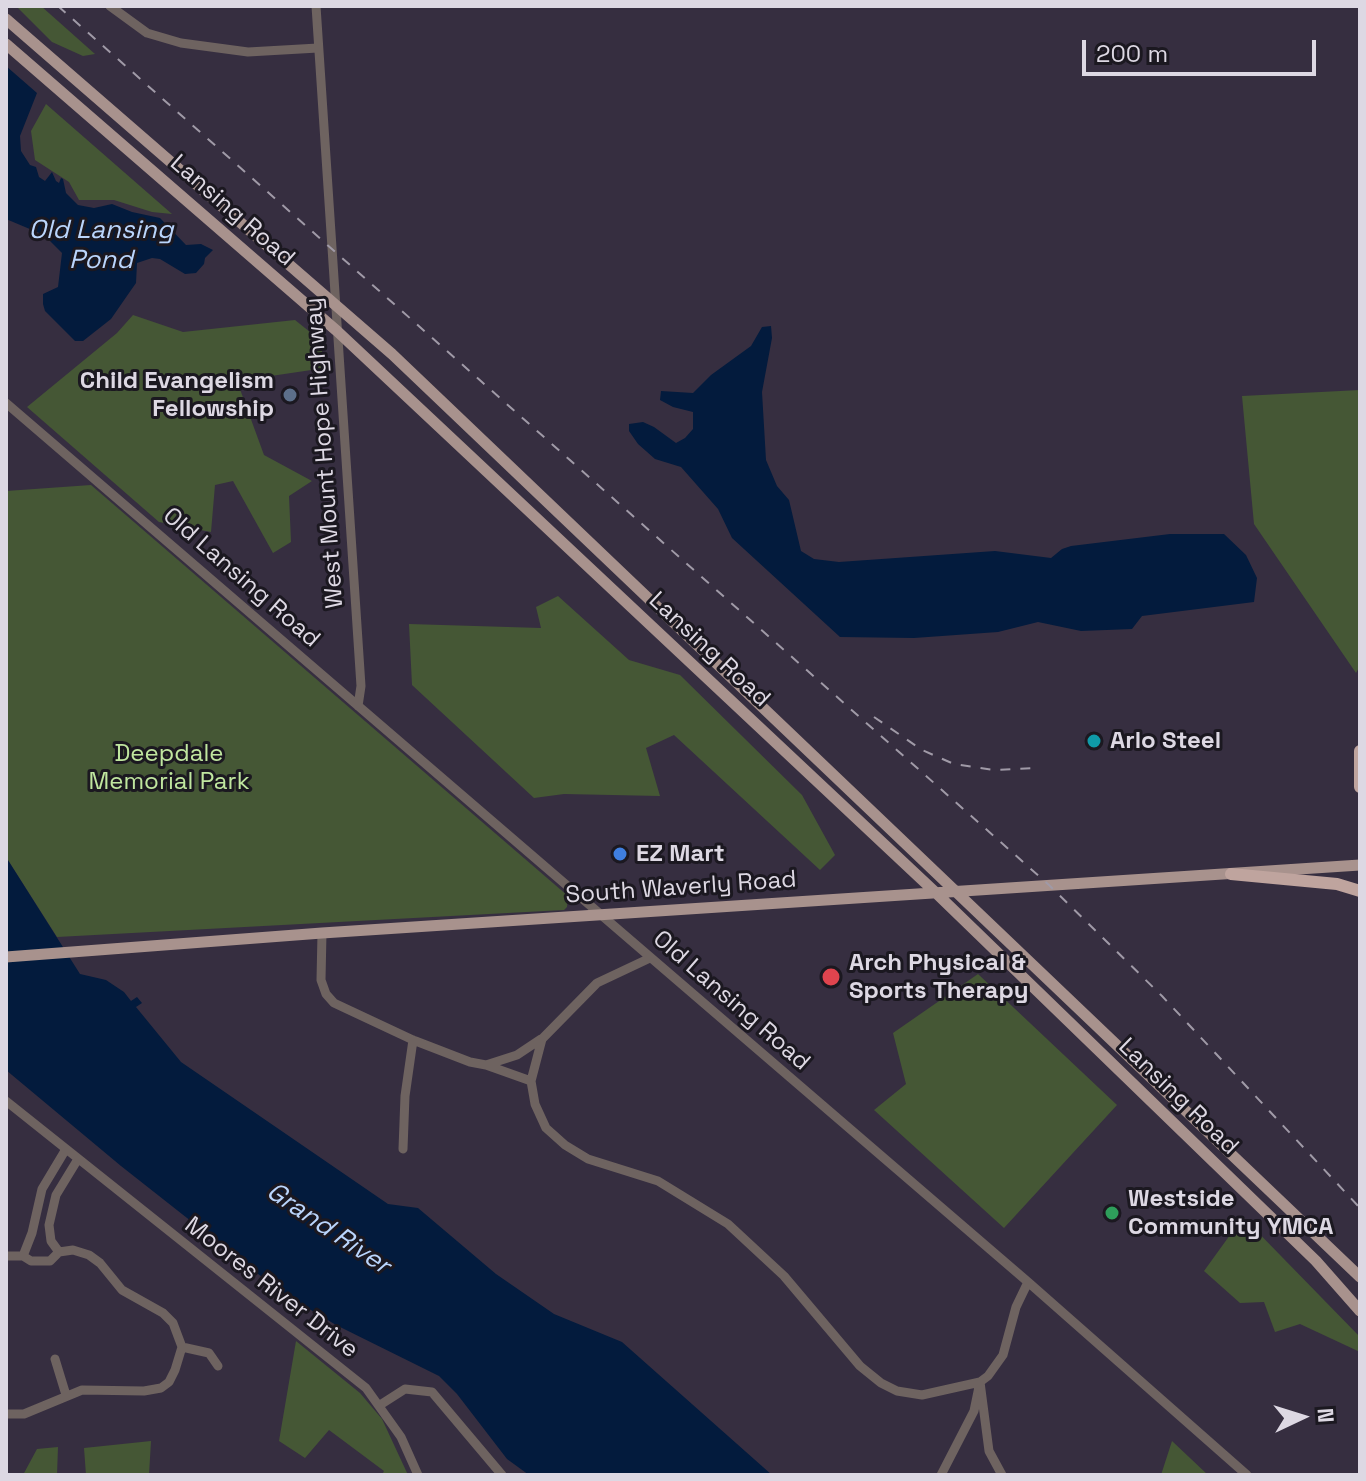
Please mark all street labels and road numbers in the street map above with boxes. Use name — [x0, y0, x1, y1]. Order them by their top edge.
street label: Lansing Road — [164, 149, 300, 273]
street label: West Mount Hope Highway — [300, 297, 350, 609]
street label: Old Lansing Road — [156, 502, 326, 654]
street label: Lansing Road — [642, 586, 776, 714]
street label: South Waverly Road — [565, 866, 797, 910]
street label: Old Lansing Road — [646, 925, 816, 1077]
street label: Lansing Road — [1112, 1033, 1244, 1161]
street label: Moores River Drive — [178, 1211, 364, 1365]

